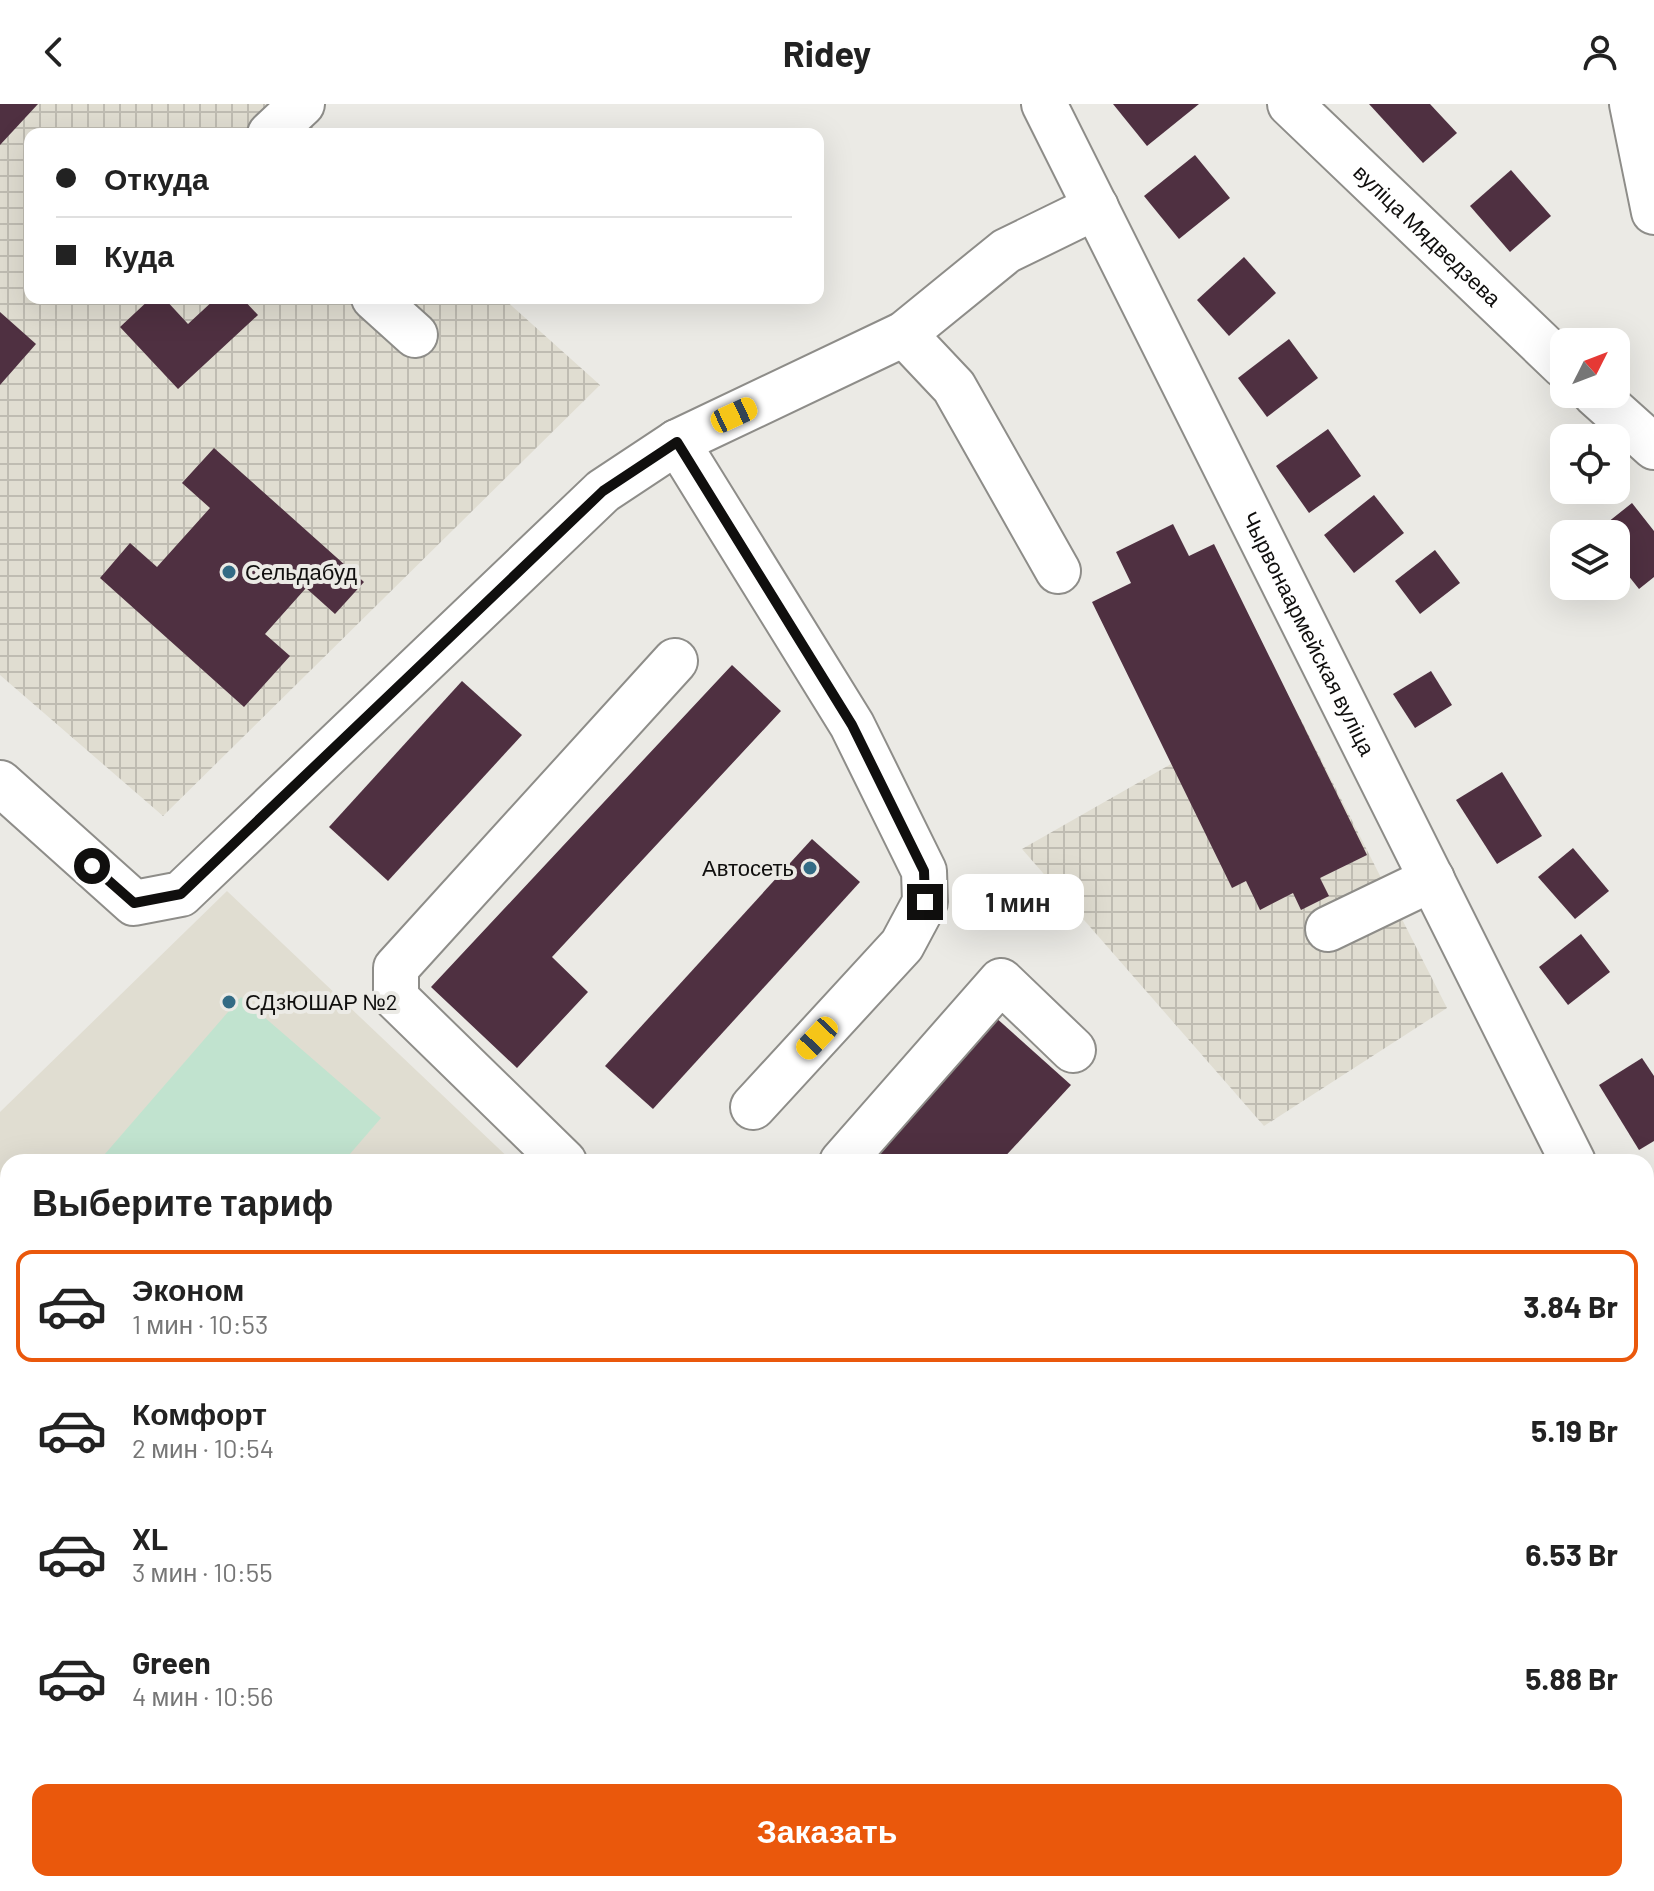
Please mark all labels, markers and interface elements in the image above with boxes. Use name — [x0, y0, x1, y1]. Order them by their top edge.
icon: back — [32, 30, 76, 74]
icon: person — [1578, 30, 1622, 74]
text: Ridey — [783, 31, 871, 74]
street label: вуліца Мядведзева — [1349, 158, 1508, 311]
text: Откуда — [104, 160, 209, 196]
text: Куда — [104, 237, 174, 273]
north arrow — [1550, 328, 1630, 408]
map controls — [1550, 328, 1630, 600]
car — [707, 394, 761, 436]
button: locate — [1550, 424, 1630, 504]
street label: Чырвонаармейская вуліца — [1238, 507, 1382, 760]
button: layers — [1550, 520, 1630, 600]
place label: Сельдабуд — [245, 558, 357, 585]
marker: Сельдабуд — [220, 563, 238, 581]
route start — [74, 848, 110, 884]
place label: Автосеть — [702, 854, 794, 880]
marker: Автосеть — [801, 859, 819, 877]
callout: 1 мин — [953, 874, 1085, 930]
route end — [907, 884, 943, 920]
text: 1 мин — [985, 886, 1051, 917]
place label: СДзЮШАР №2 — [245, 988, 398, 1015]
marker: СДзЮШАР №2 — [220, 993, 238, 1011]
car — [792, 1012, 842, 1064]
text: Выберите тариф — [32, 1180, 333, 1223]
icon: car — [36, 1270, 108, 1342]
text: Эконом — [132, 1271, 245, 1307]
text: 3.84 Br — [1523, 1288, 1618, 1324]
text: 1 мин · 10:53 — [132, 1308, 268, 1339]
icon: car — [36, 1394, 108, 1466]
text: Комфорт — [132, 1395, 267, 1431]
text: 5.19 Br — [1531, 1412, 1618, 1448]
text: 2 мин · 10:54 — [132, 1432, 274, 1463]
icon: car — [36, 1518, 108, 1590]
text: XL — [132, 1520, 168, 1556]
text: 6.53 Br — [1525, 1536, 1618, 1572]
text: 3 мин · 10:55 — [132, 1556, 273, 1587]
icon: car — [36, 1642, 108, 1714]
text: Green — [132, 1644, 211, 1680]
text: 5.88 Br — [1525, 1660, 1618, 1696]
text: 4 мин · 10:56 — [132, 1680, 274, 1711]
button: Заказать — [32, 1784, 1622, 1876]

